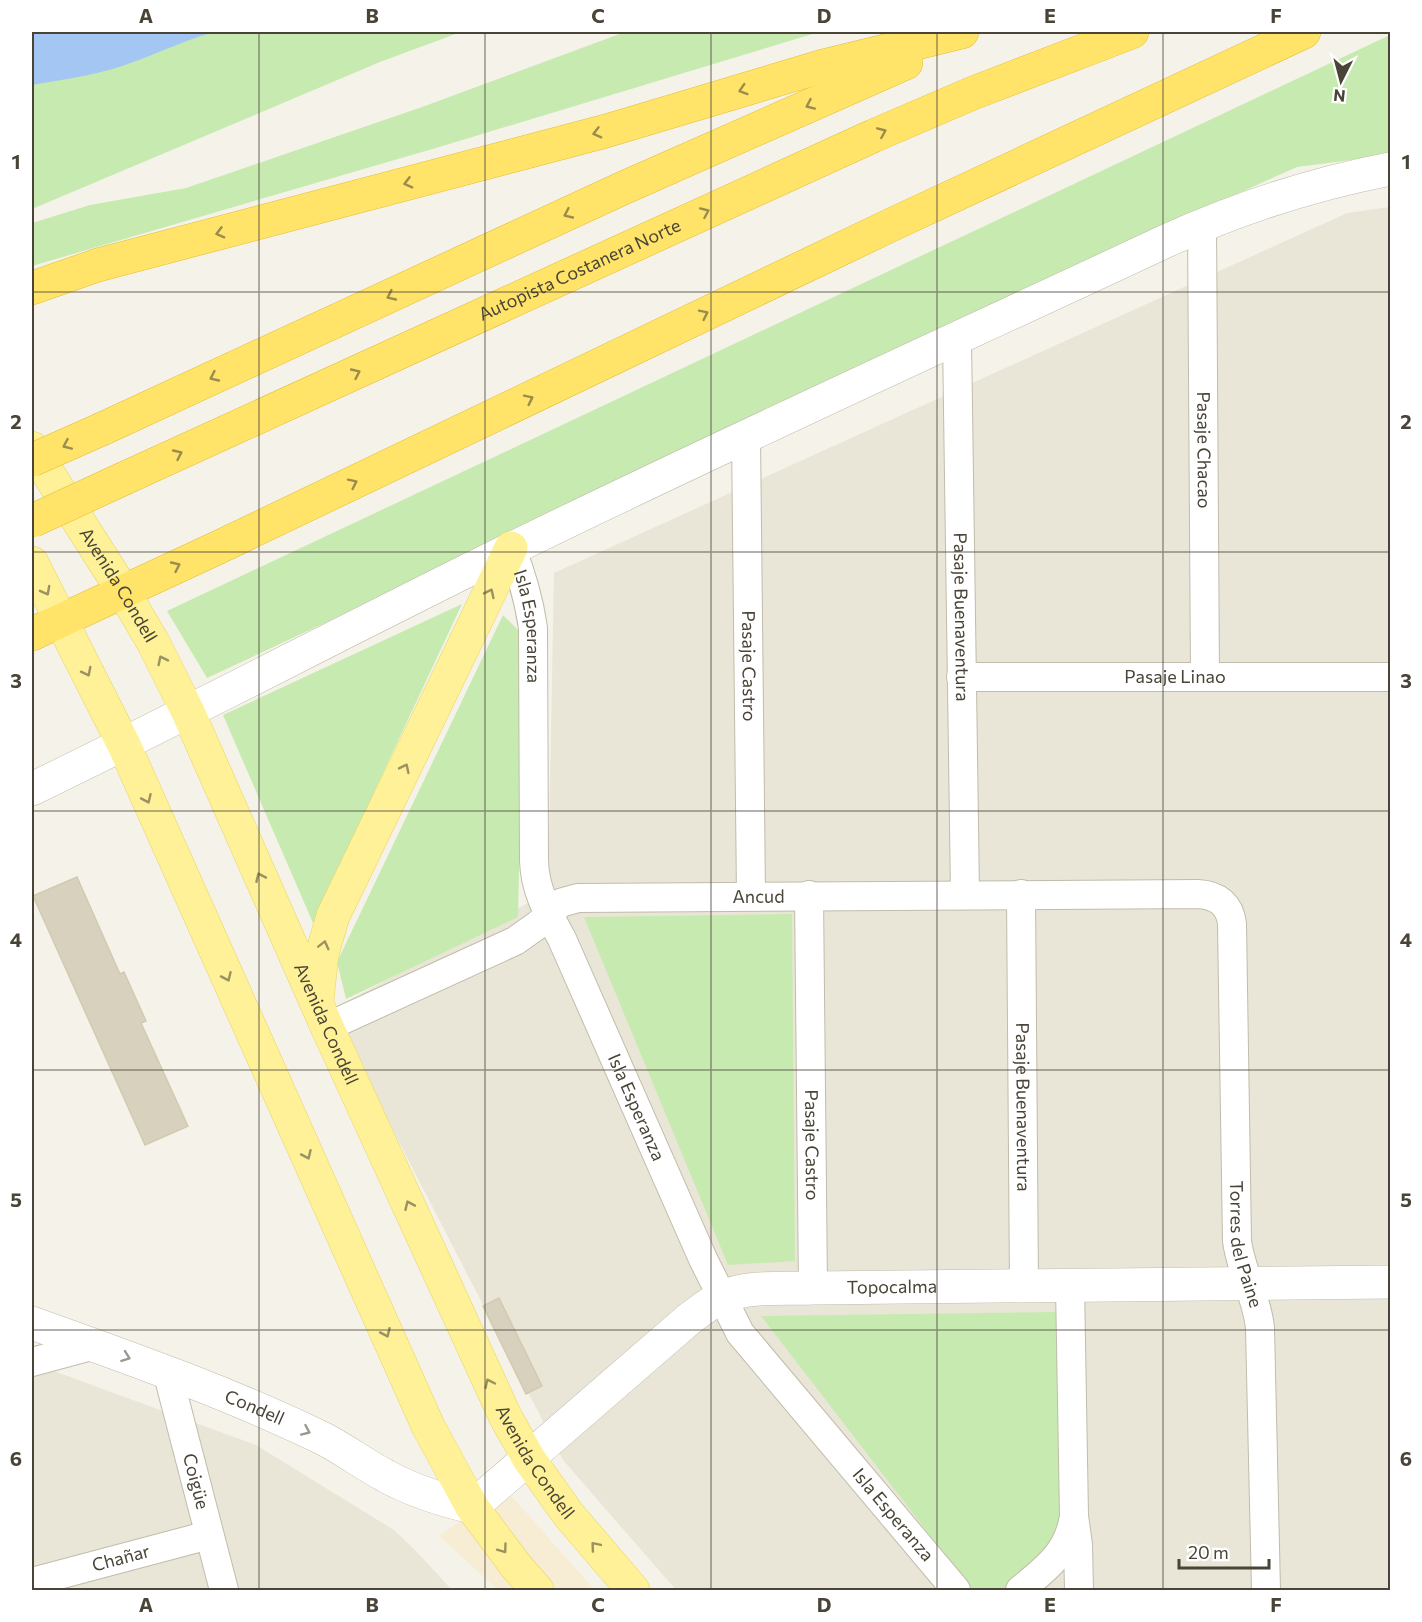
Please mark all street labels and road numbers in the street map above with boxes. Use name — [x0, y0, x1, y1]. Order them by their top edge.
street label: Autopista Costanera Norte — [475, 213, 684, 325]
street label: Pasaje Chacao — [1193, 391, 1216, 509]
street label: Avenida Condell — [75, 523, 163, 646]
street label: Pasaje Buenaventura — [950, 532, 974, 702]
street label: Isla Esperanza — [510, 566, 545, 683]
street label: Pasaje Castro — [738, 610, 761, 722]
street label: Pasaje Linao — [1124, 665, 1226, 687]
street label: Ancud — [732, 885, 785, 907]
street label: Avenida Condell — [290, 959, 364, 1088]
street label: Pasaje Buenaventura — [1012, 1022, 1035, 1192]
street label: Isla Esperanza — [604, 1050, 670, 1164]
street label: Pasaje Castro — [801, 1089, 824, 1201]
street label: Torres del Paine — [1226, 1180, 1268, 1310]
street label: Topocalma — [847, 1275, 937, 1298]
street label: Condell — [222, 1384, 288, 1429]
street label: Avenida Condell — [492, 1401, 580, 1523]
street label: Coigüe — [179, 1451, 215, 1511]
street label: Isla Esperanza — [848, 1463, 939, 1565]
street label: Chañar — [89, 1539, 152, 1576]

